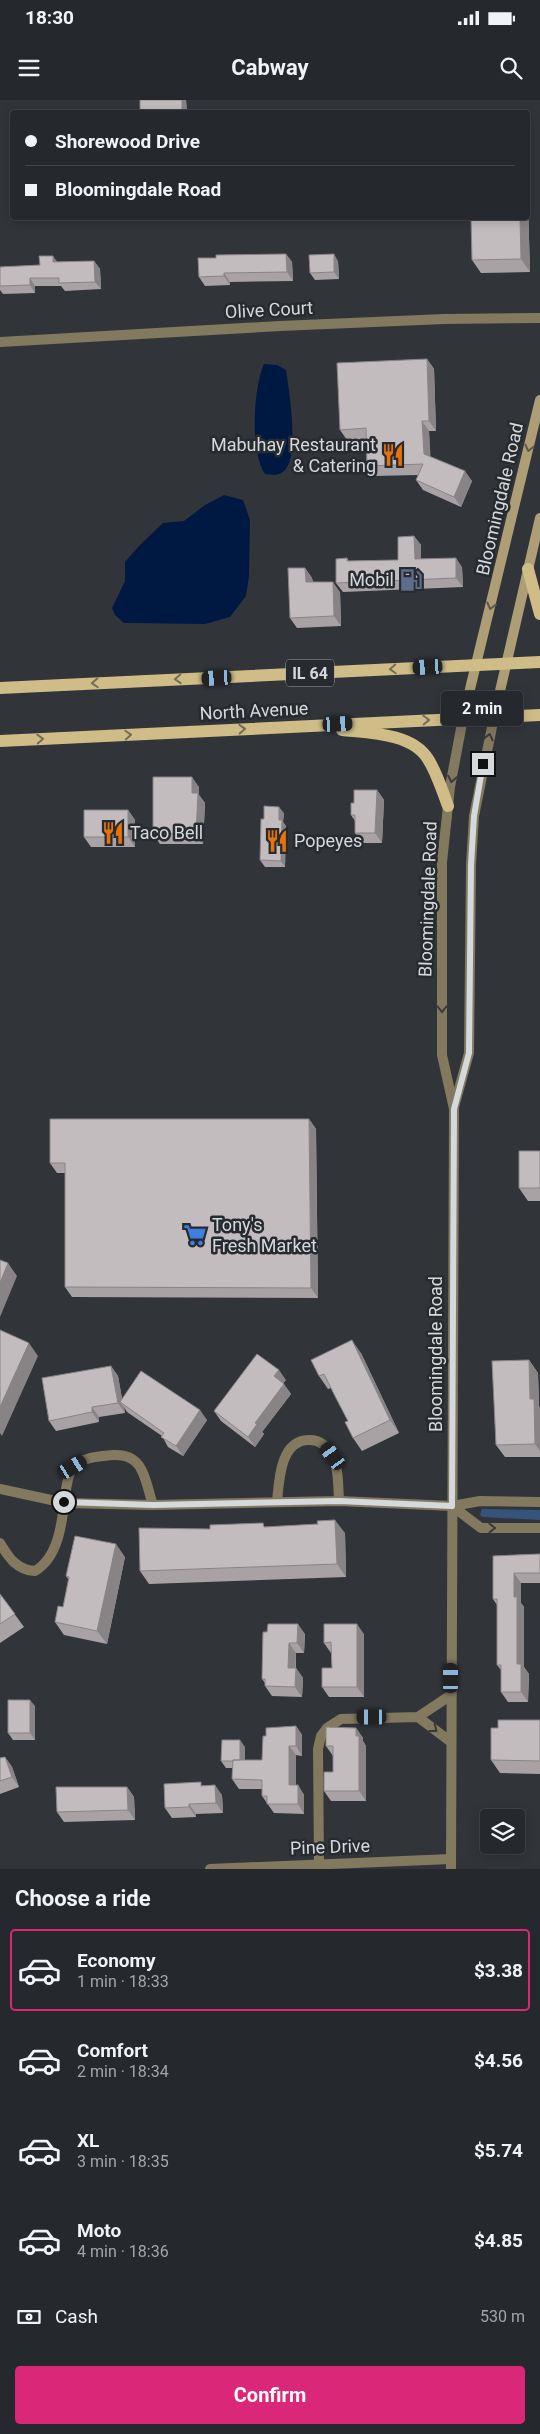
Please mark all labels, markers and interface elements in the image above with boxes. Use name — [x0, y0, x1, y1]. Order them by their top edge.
text: 18:30 — [25, 6, 74, 29]
icon: menu — [15, 54, 43, 82]
icon: search — [497, 54, 525, 82]
text: Cabway — [231, 55, 309, 80]
text: Shorewood Drive — [55, 130, 200, 153]
text: Bloomingdale Road — [55, 178, 221, 201]
street label: Olive Court — [224, 297, 314, 322]
street label: Bloomingdale Road — [472, 421, 527, 577]
place label: Mabuhay Restaurant & Catering — [211, 434, 376, 476]
restaurant icon: Mabuhay Restaurant & Catering — [380, 442, 406, 468]
one-way arrow — [524, 443, 535, 452]
fuel station icon: Mobil — [398, 567, 424, 593]
place label: Mobil — [349, 569, 394, 590]
one-way arrow — [486, 601, 497, 610]
car — [412, 659, 443, 675]
road number: IL 64 — [286, 660, 334, 686]
one-way arrow — [389, 664, 397, 675]
car — [201, 670, 232, 686]
one-way arrow — [174, 674, 182, 685]
one-way arrow — [91, 678, 99, 689]
callout: 2 min — [442, 692, 524, 726]
street label: North Avenue — [199, 697, 309, 724]
text: 2 min — [462, 699, 502, 718]
one-way arrow — [422, 715, 430, 725]
car — [322, 716, 353, 732]
one-way arrow — [238, 724, 246, 734]
one-way arrow — [124, 729, 132, 740]
one-way arrow — [483, 733, 494, 742]
one-way arrow — [36, 734, 44, 744]
route end — [472, 753, 494, 775]
one-way arrow — [447, 775, 457, 783]
restaurant icon: Taco Bell — [100, 820, 126, 846]
street label: Bloomingdale Road — [414, 821, 441, 977]
place label: Taco Bell — [130, 822, 203, 843]
restaurant icon: Popeyes — [264, 828, 290, 854]
place label: Popeyes — [294, 830, 362, 851]
one-way arrow — [437, 1006, 447, 1013]
place label: Tony's Fresh Market — [212, 1214, 317, 1256]
supermarket icon: Tony's Fresh Market — [182, 1222, 208, 1248]
street label: Bloomingdale Road — [425, 1276, 446, 1432]
car — [318, 1439, 347, 1473]
car — [56, 1453, 89, 1481]
route start — [53, 1491, 75, 1513]
one-way arrow — [488, 1523, 496, 1533]
car — [443, 1663, 458, 1693]
car — [357, 1710, 387, 1725]
one-way arrow — [428, 1724, 437, 1732]
map controls — [480, 1809, 525, 1854]
button: layers — [480, 1809, 525, 1854]
street label: Pine Drive — [290, 1835, 370, 1858]
text: Choose a ride — [15, 1886, 151, 1911]
icon: car — [17, 1948, 62, 1993]
text: Economy — [77, 1949, 156, 1972]
text: $3.38 — [474, 1959, 523, 1982]
text: 1 min · 18:33 — [77, 1972, 169, 1991]
icon: car — [17, 2038, 62, 2083]
text: Comfort — [77, 2039, 148, 2062]
text: $4.56 — [474, 2049, 523, 2072]
text: 2 min · 18:34 — [77, 2062, 169, 2081]
icon: car — [17, 2128, 62, 2173]
text: XL — [77, 2129, 99, 2152]
text: $5.74 — [474, 2139, 523, 2162]
text: 3 min · 18:35 — [77, 2152, 169, 2171]
icon: car — [17, 2218, 62, 2263]
text: Moto — [77, 2219, 121, 2242]
text: $4.85 — [474, 2229, 523, 2252]
text: 4 min · 18:36 — [77, 2242, 169, 2261]
icon: cash — [15, 2303, 43, 2331]
text: Cash — [55, 2305, 98, 2328]
text: 530 m — [480, 2307, 525, 2326]
button: Confirm — [15, 2366, 525, 2424]

